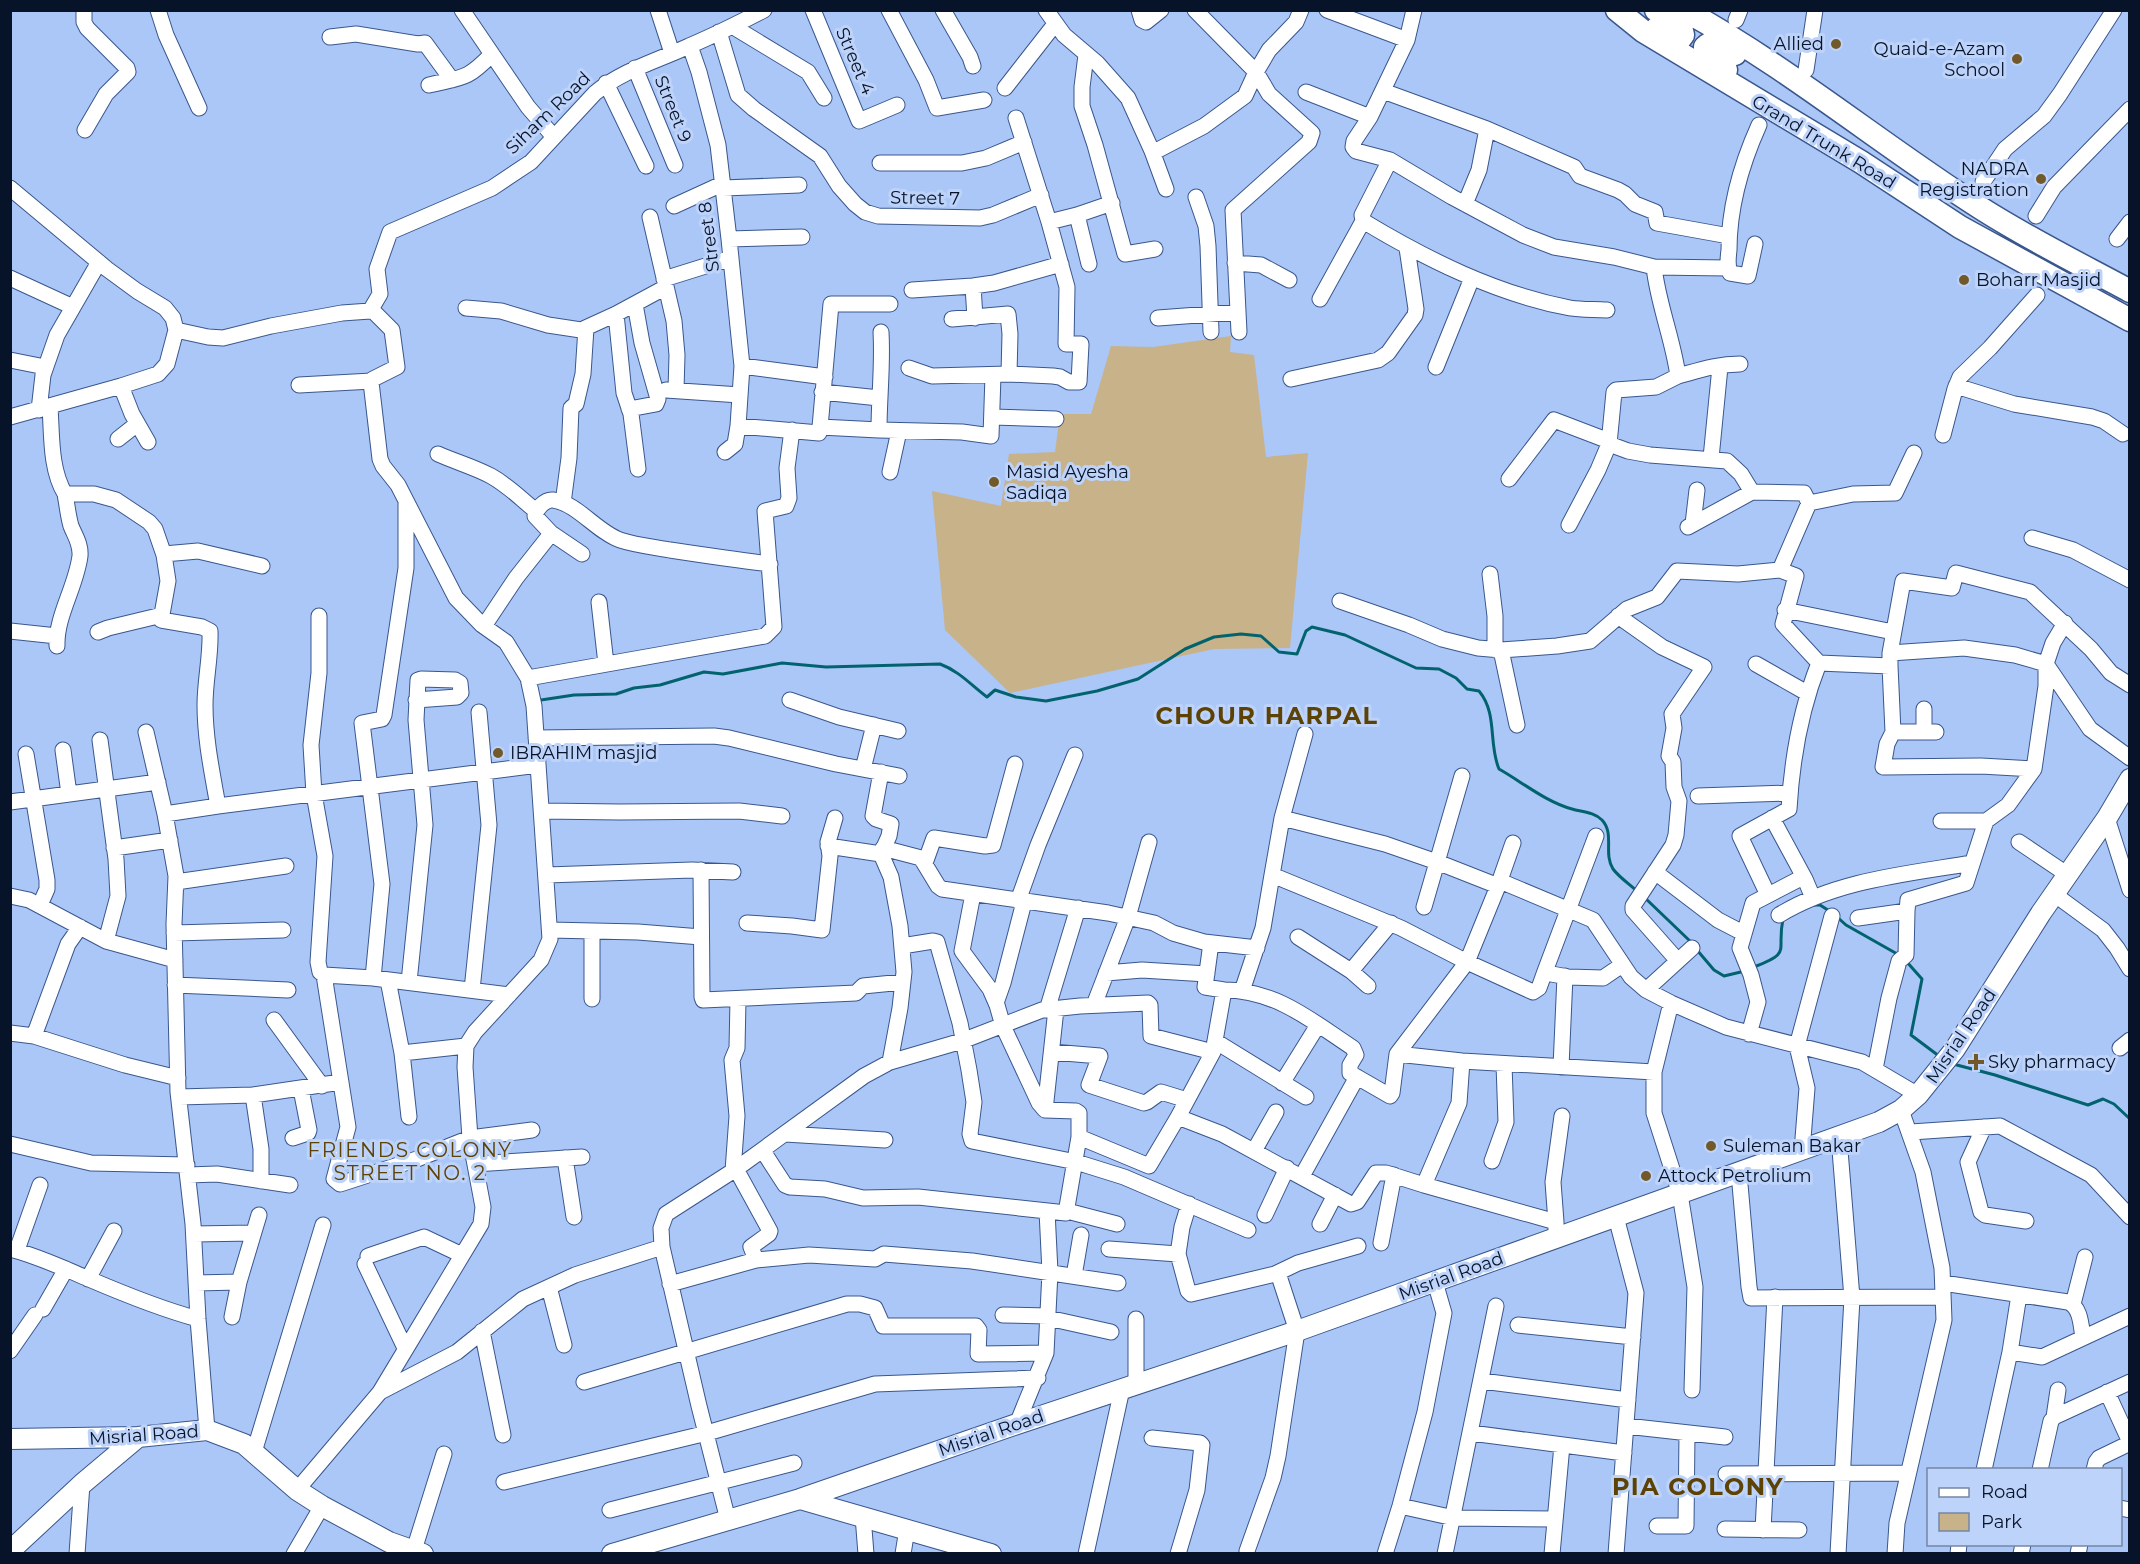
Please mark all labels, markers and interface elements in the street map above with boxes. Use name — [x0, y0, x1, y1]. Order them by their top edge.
street label: Street 4 — [831, 24, 879, 98]
place label: Allied — [1773, 33, 1824, 55]
marker: Allied — [1829, 37, 1843, 51]
place label: Quaid-e-Azam School — [1874, 38, 2005, 81]
marker: Quaid-e-Azam School — [2010, 52, 2024, 66]
street label: Siham Road — [501, 67, 595, 159]
street label: Street 9 — [650, 72, 696, 146]
street label: Grand Trunk Road — [1748, 90, 1900, 194]
place label: NADRA Registration — [1919, 158, 2029, 201]
marker: NADRA Registration — [2034, 172, 2048, 186]
street label: Street 7 — [890, 186, 960, 210]
street label: Street 8 — [694, 201, 724, 273]
place label: Boharr Masjid — [1976, 269, 2101, 291]
marker: Boharr Masjid — [1957, 273, 1971, 287]
place label: Masid Ayesha Sadiqa — [1006, 461, 1129, 504]
marker: Masid Ayesha Sadiqa — [987, 475, 1001, 489]
district label: CHOUR HARPAL — [1155, 701, 1379, 730]
place label: IBRAHIM masjid — [510, 742, 657, 764]
marker: IBRAHIM masjid — [491, 746, 505, 760]
street label: Misrial Road — [1921, 984, 2001, 1088]
place label: Sky pharmacy — [1988, 1051, 2116, 1073]
marker: Sky pharmacy — [1969, 1055, 1983, 1069]
place label: Suleman Bakar — [1723, 1135, 1861, 1157]
district label: FRIENDS COLONY STREET NO. 2 — [307, 1138, 513, 1185]
marker: Suleman Bakar — [1704, 1139, 1718, 1153]
place label: Attock Petrolium — [1658, 1165, 1812, 1187]
marker: Attock Petrolium — [1639, 1169, 1653, 1183]
street label: Misrial Road — [1396, 1247, 1506, 1305]
street label: Misrial Road — [935, 1405, 1047, 1461]
street label: Misrial Road — [88, 1420, 200, 1450]
legend — [1927, 1468, 2122, 1546]
district label: PIA COLONY — [1612, 1472, 1784, 1501]
text: Road — [1981, 1481, 2028, 1503]
text: Park — [1981, 1511, 2022, 1533]

